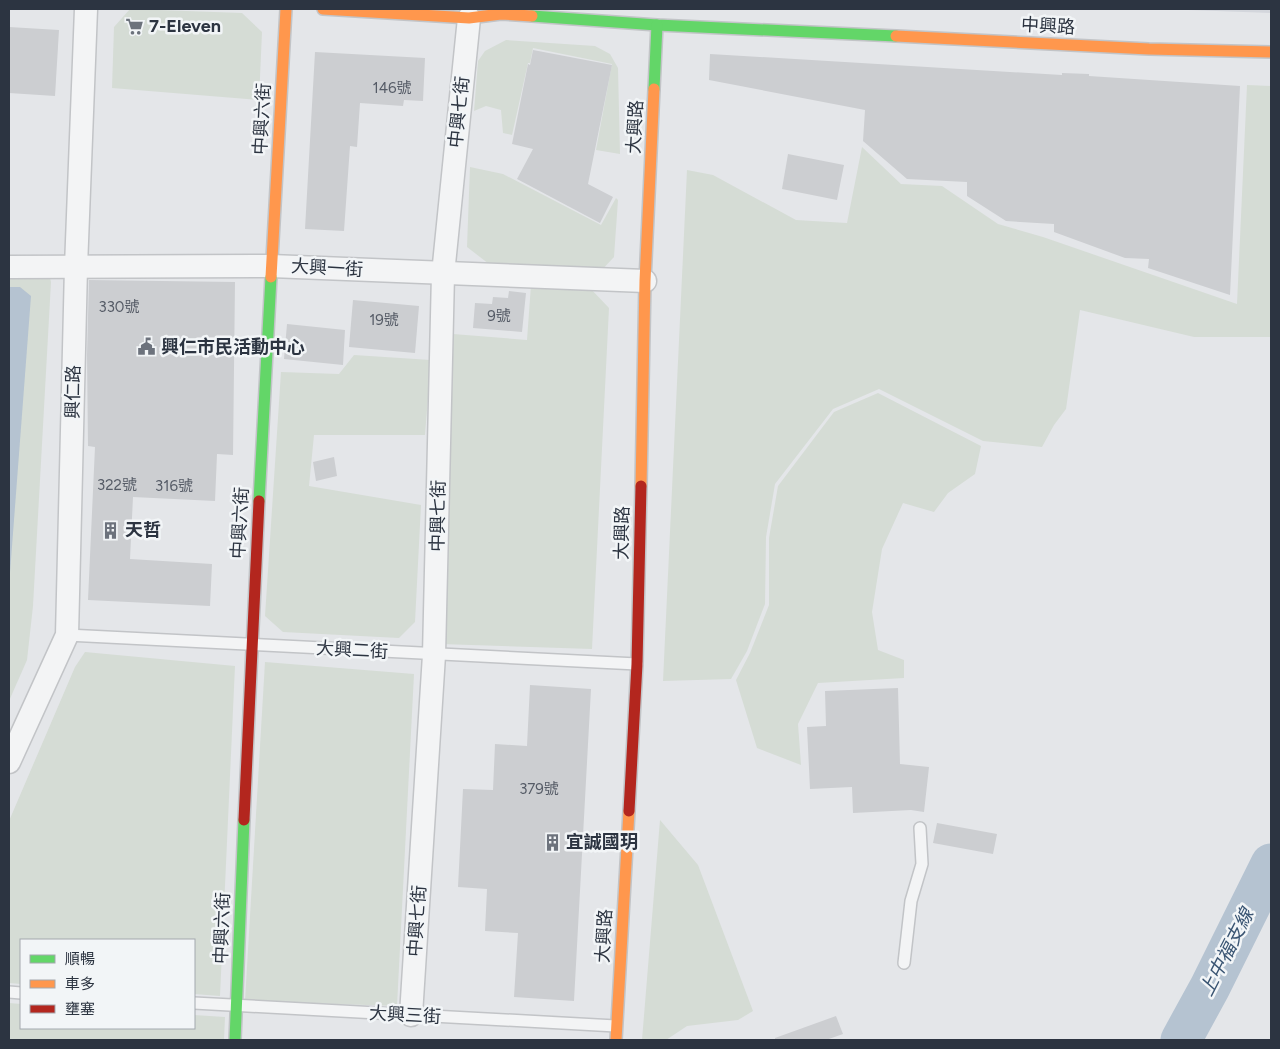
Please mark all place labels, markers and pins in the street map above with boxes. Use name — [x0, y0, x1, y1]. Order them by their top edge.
place label: 7-Eleven — [149, 15, 221, 37]
supermarket icon: 7-Eleven — [125, 16, 145, 36]
place label: 興仁市民活動中心 — [161, 336, 305, 358]
public building icon: 興仁市民活動中心 — [137, 337, 157, 357]
place label: 天哲 — [125, 519, 161, 541]
building icon: 天哲 — [101, 520, 121, 540]
place label: 宜誠國玥 — [566, 831, 638, 853]
building icon: 宜誠國玥 — [542, 832, 562, 852]

